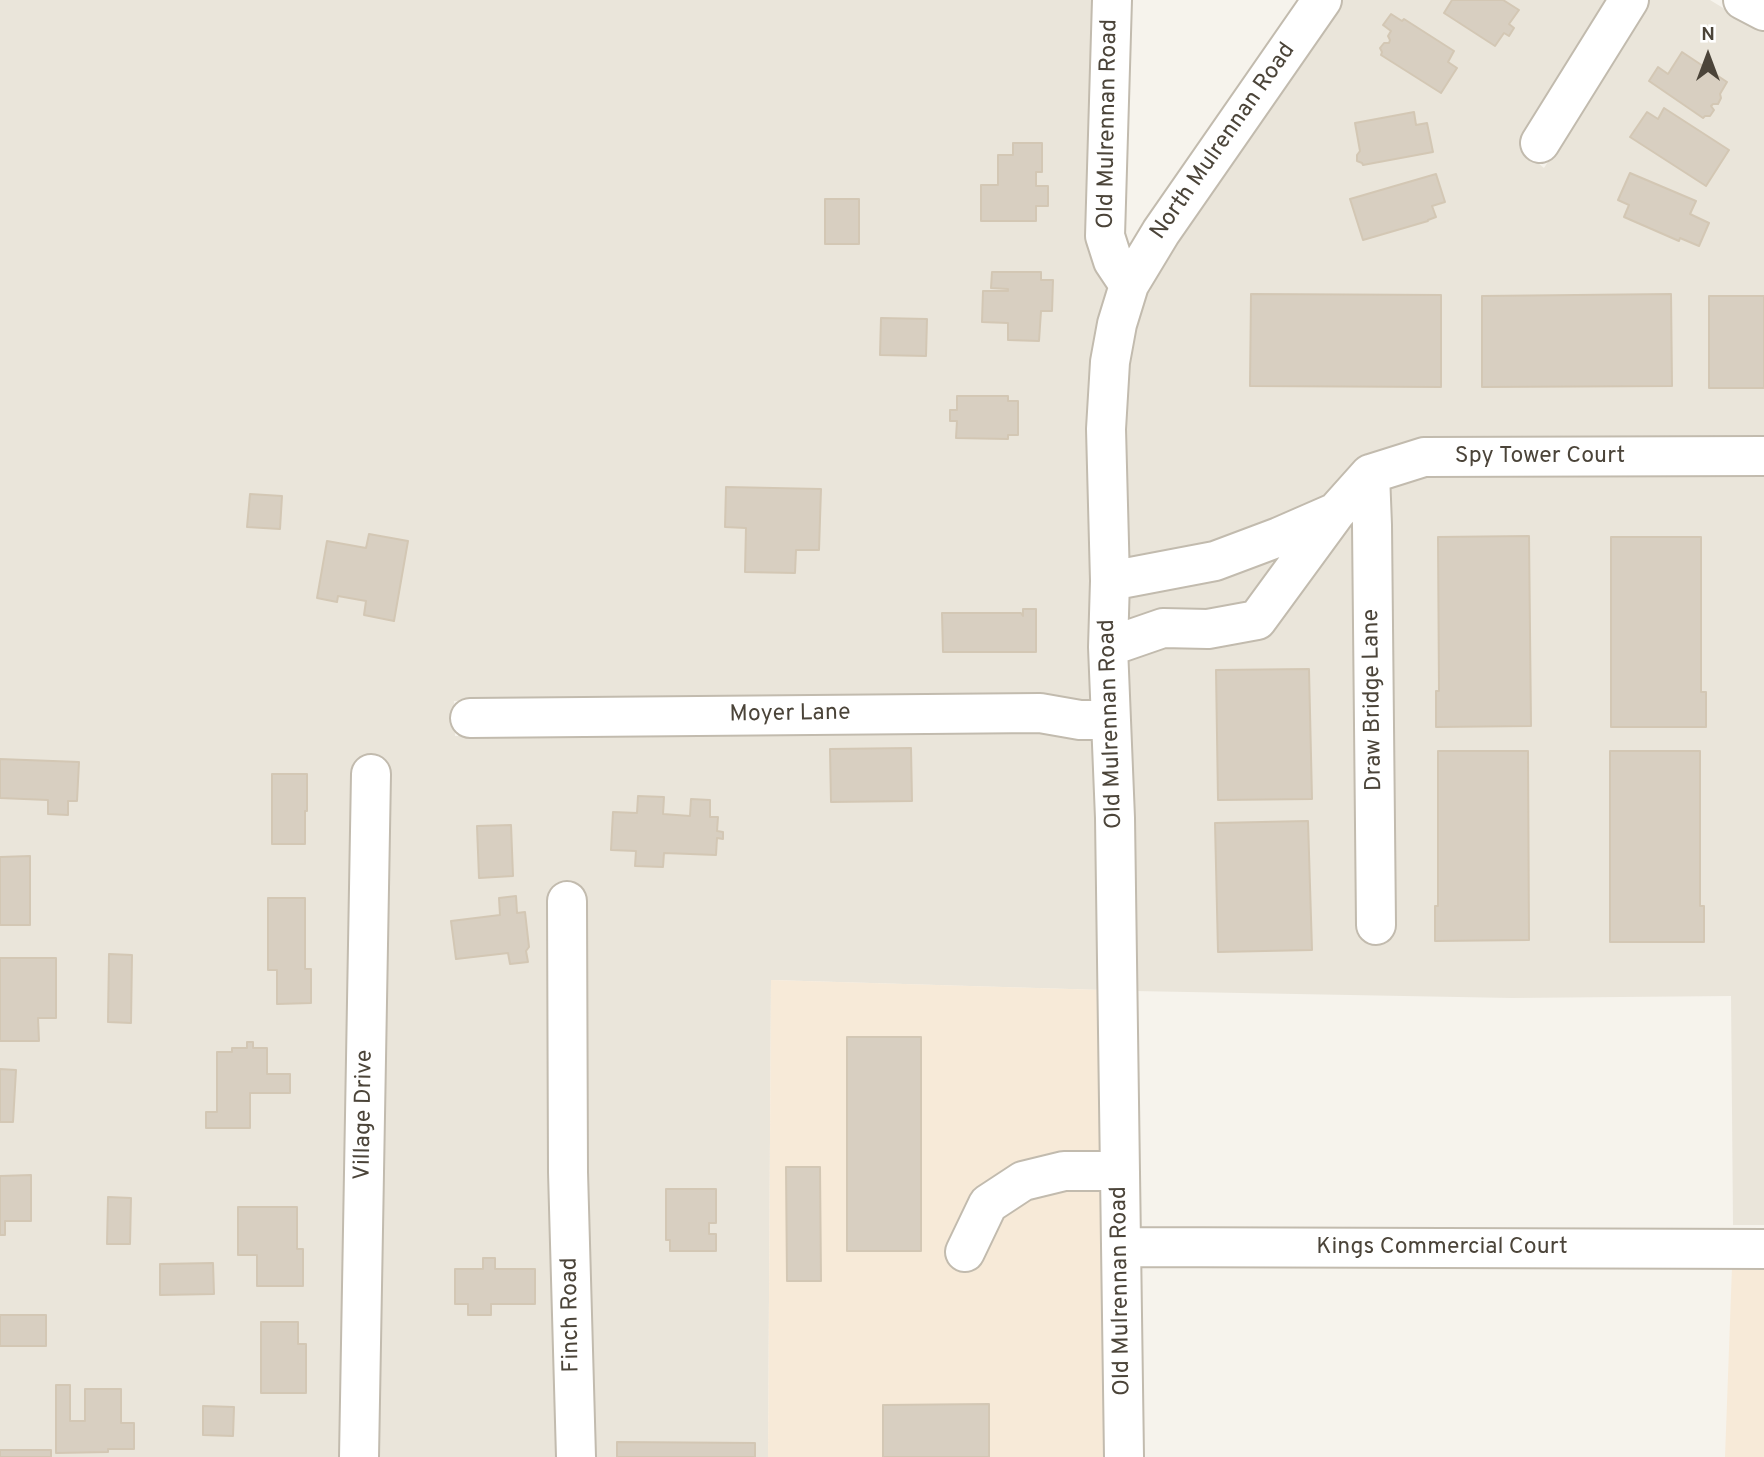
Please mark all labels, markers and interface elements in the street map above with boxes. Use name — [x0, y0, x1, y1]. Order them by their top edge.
street label: Old Mulrennan Road — [1093, 19, 1125, 229]
north arrow — [1673, 21, 1743, 91]
text: N — [1701, 23, 1715, 47]
street label: North Mulrennan Road — [1146, 38, 1302, 246]
street label: Spy Tower Court — [1455, 443, 1625, 471]
street label: Draw Bridge Lane — [1359, 609, 1389, 791]
street label: Old Mulrennan Road — [1095, 619, 1129, 829]
street label: Moyer Lane — [729, 700, 851, 730]
street label: Village Drive — [350, 1050, 380, 1180]
street label: Old Mulrennan Road — [1106, 1186, 1138, 1396]
street label: Kings Commercial Court — [1316, 1234, 1568, 1262]
street label: Finch Road — [557, 1257, 587, 1373]

